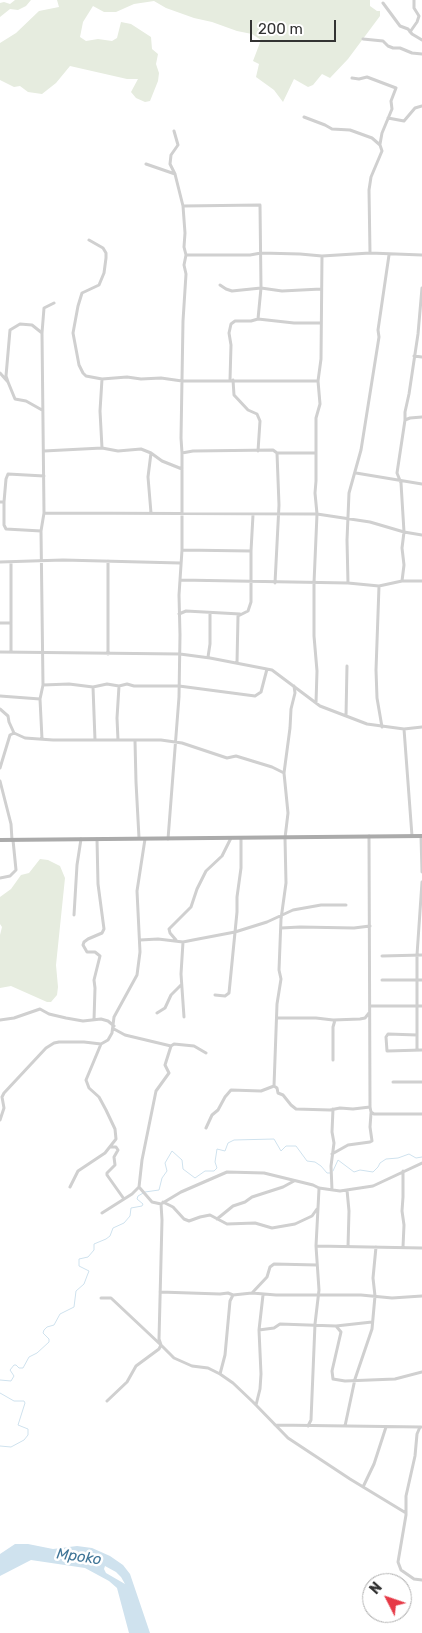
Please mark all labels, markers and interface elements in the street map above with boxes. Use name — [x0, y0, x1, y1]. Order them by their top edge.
scale bar — [252, 10, 338, 42]
text: 200 m — [258, 20, 303, 38]
water label: Mpoko — [55, 1545, 103, 1569]
north arrow — [362, 1573, 412, 1623]
text: N — [366, 1579, 386, 1598]

